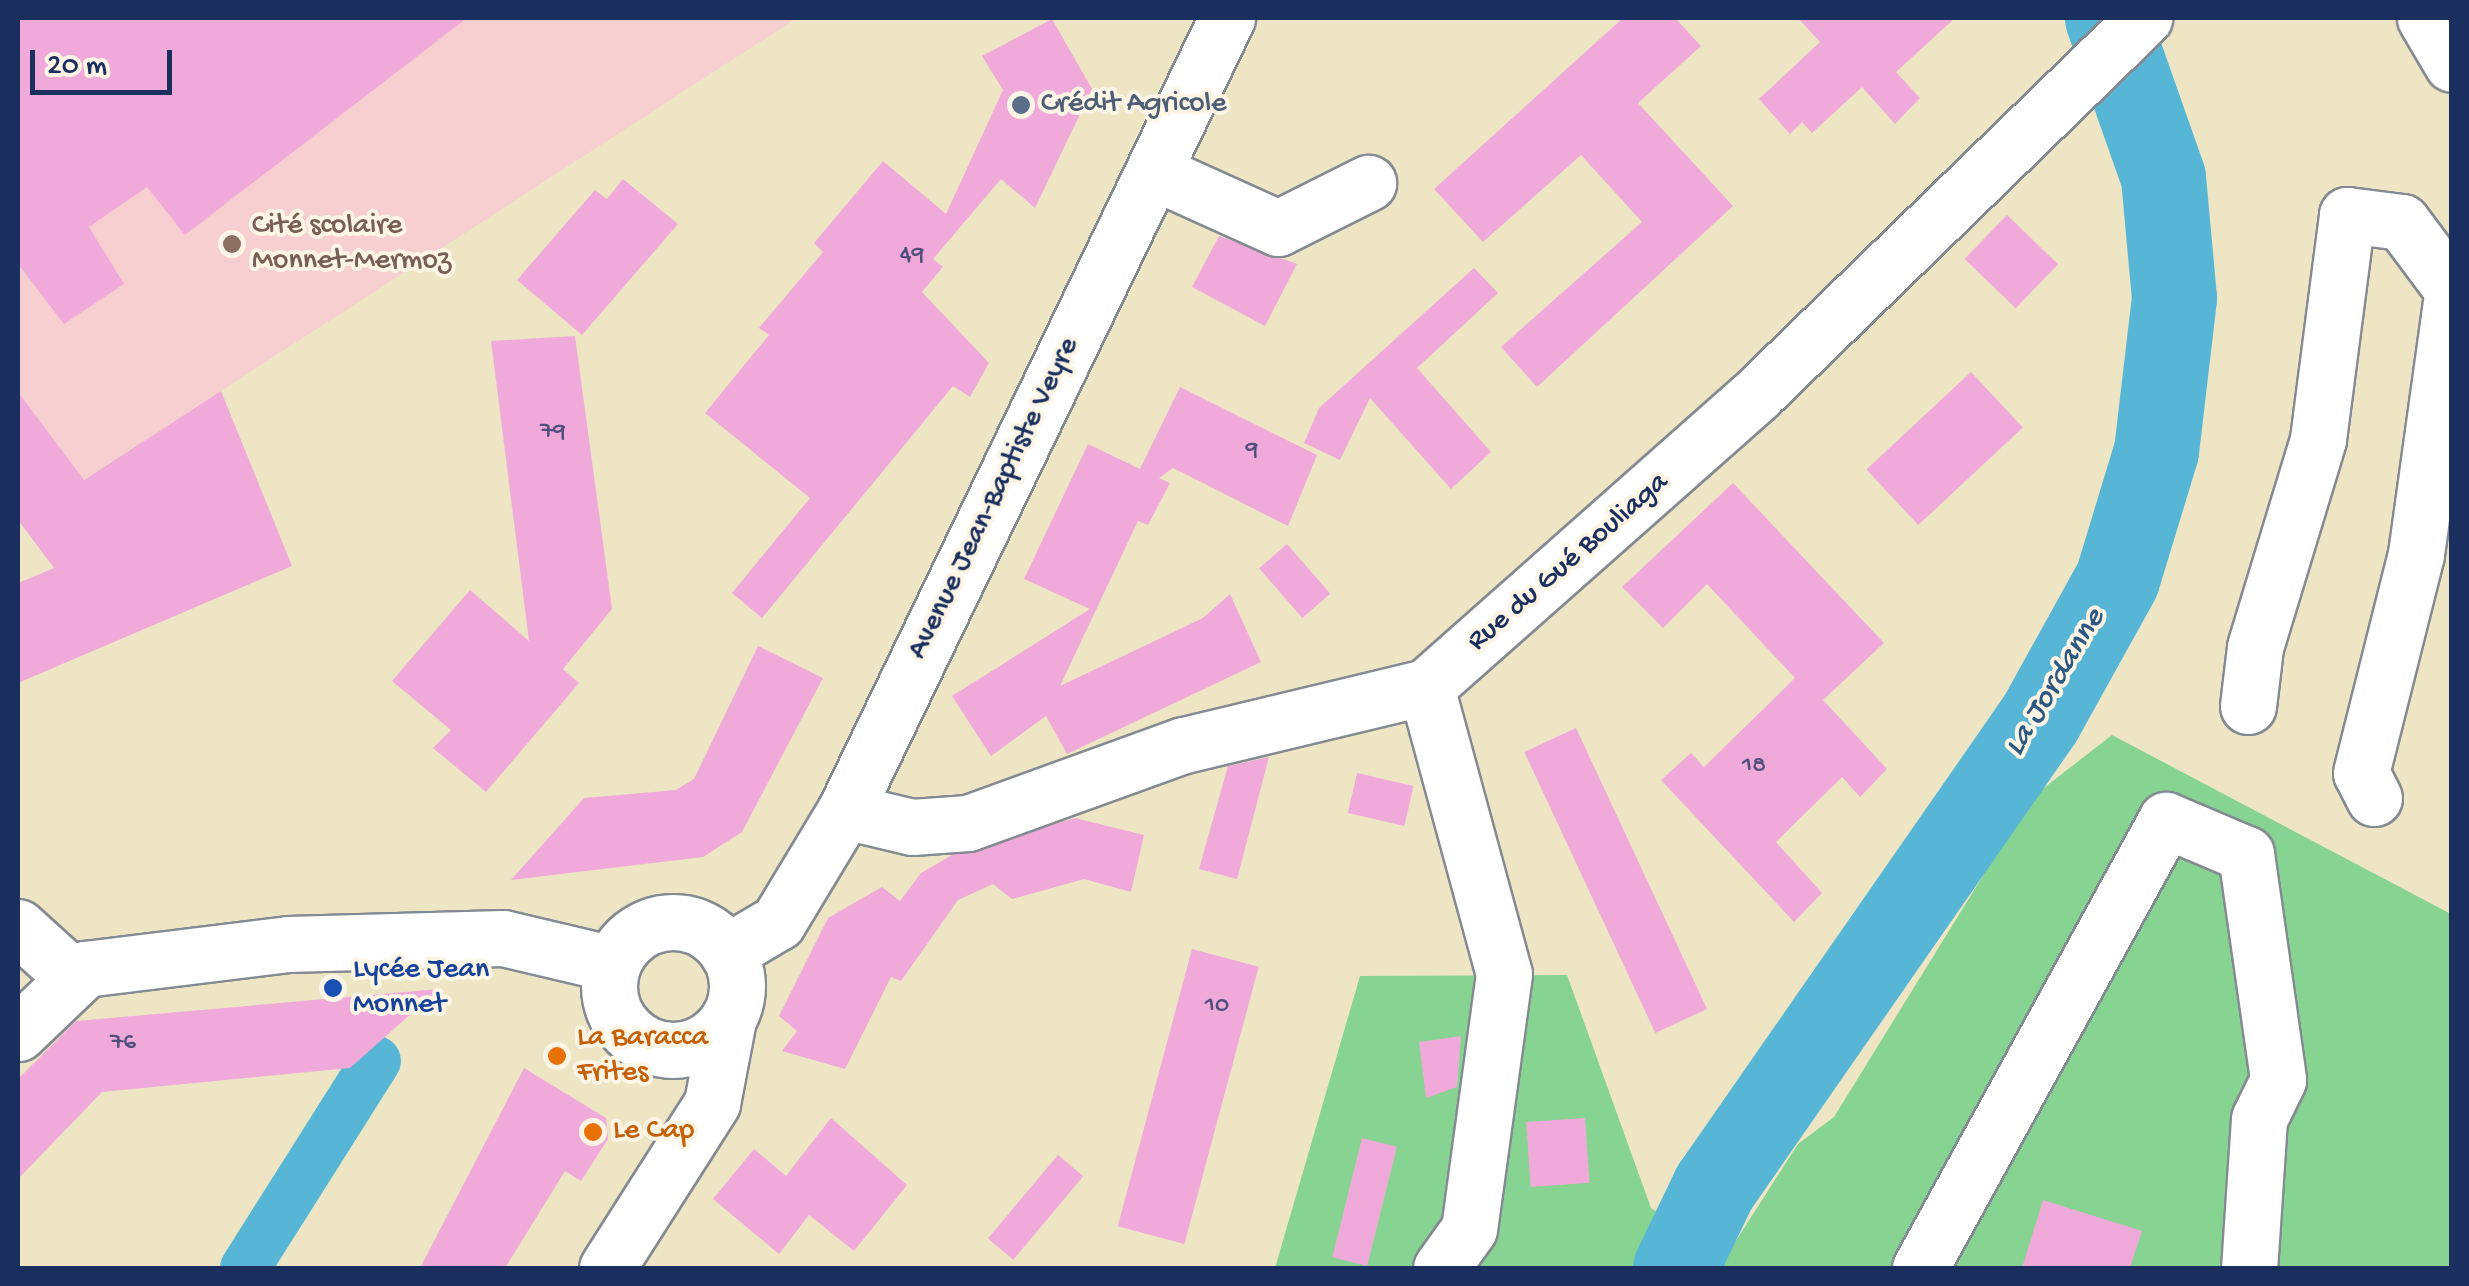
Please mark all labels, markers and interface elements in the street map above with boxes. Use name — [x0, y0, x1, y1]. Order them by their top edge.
scale bar — [35, 30, 178, 92]
text: 20 m — [47, 50, 107, 85]
place label: Crédit Agricole — [1041, 87, 1227, 123]
marker: Crédit Agricole — [1010, 94, 1032, 116]
place label: Cité scolaire Monnet-Mermoz — [252, 209, 451, 280]
marker: Cité scolaire Monnet-Mermoz — [221, 233, 243, 255]
house number: 49 — [900, 241, 924, 271]
street label: Avenue Jean-Baptiste Veyre — [901, 332, 1089, 666]
house number: 79 — [540, 418, 566, 448]
house number: 9 — [1246, 436, 1258, 466]
street label: Rue du Gué Bouliaga — [1461, 466, 1677, 660]
water label: La Jordanne — [1997, 602, 2115, 764]
house number: 18 — [1742, 752, 1766, 782]
place label: Lycée Jean Monnet — [353, 953, 489, 1024]
marker: Lycée Jean Monnet — [322, 977, 344, 999]
house number: 10 — [1205, 992, 1229, 1022]
place label: La Baracca Frites — [577, 1021, 708, 1092]
house number: 76 — [110, 1029, 136, 1059]
marker: La Baracca Frites — [546, 1045, 568, 1067]
place label: Le Cap — [613, 1114, 694, 1150]
marker: Le Cap — [582, 1121, 604, 1143]

